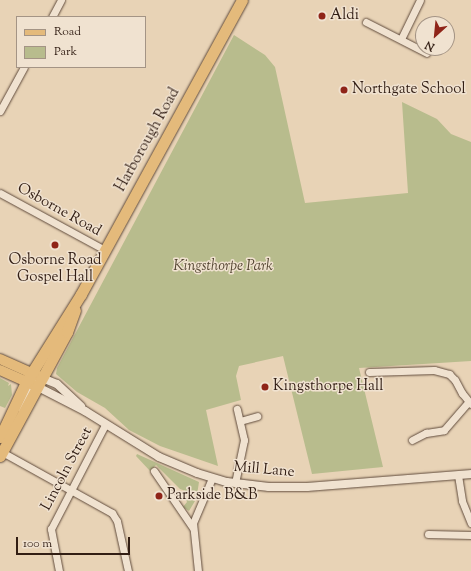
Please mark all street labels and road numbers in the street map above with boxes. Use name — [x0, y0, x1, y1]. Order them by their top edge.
street label: Harborough Road — [112, 85, 184, 195]
street label: Osborne Road — [14, 180, 104, 240]
street label: Lincoln Street — [37, 424, 97, 514]
street label: Mill Lane — [233, 458, 295, 482]

